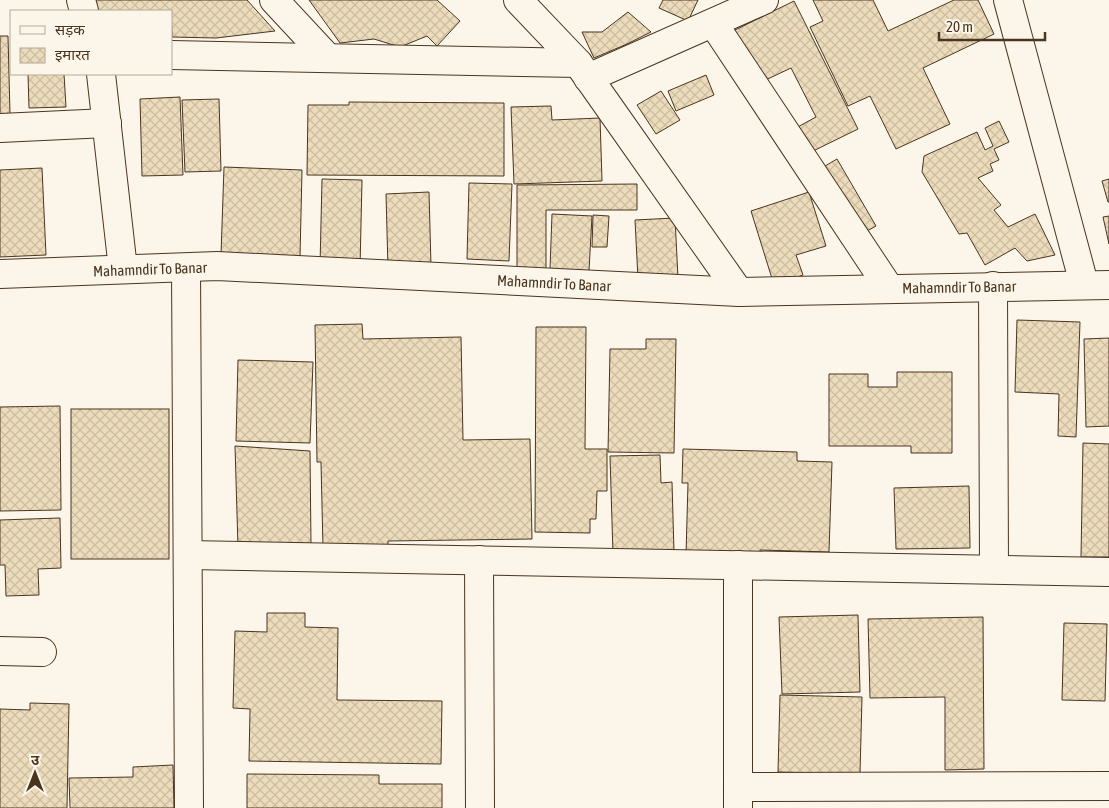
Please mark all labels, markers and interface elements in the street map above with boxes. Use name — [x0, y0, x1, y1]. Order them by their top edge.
legend — [10, 10, 172, 75]
scale bar — [939, 10, 1045, 42]
text: 20 m — [946, 18, 973, 35]
text: सड़क — [55, 21, 85, 38]
text: इमारत — [55, 46, 90, 63]
street label: Mahamndir To Banar — [93, 258, 208, 279]
street label: Mahamndir To Banar — [497, 272, 612, 294]
street label: Mahamndir To Banar — [902, 277, 1017, 296]
north arrow — [10, 748, 60, 798]
text: उ — [31, 752, 40, 768]

